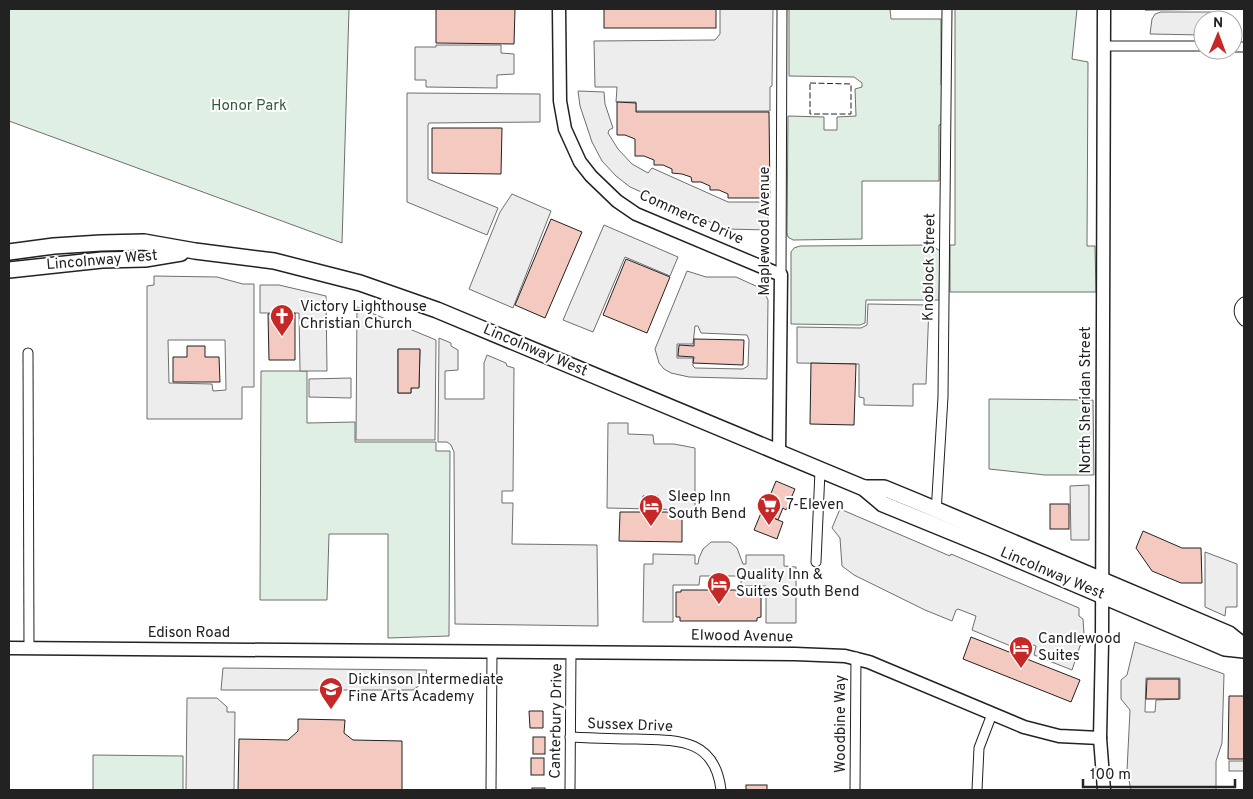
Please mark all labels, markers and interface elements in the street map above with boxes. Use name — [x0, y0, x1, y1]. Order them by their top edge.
north arrow — [1193, 10, 1243, 60]
text: N — [1213, 15, 1223, 32]
park label: Honor Park — [211, 97, 287, 116]
street label: Maplewood Avenue — [756, 166, 775, 296]
street label: Commerce Drive — [636, 186, 746, 250]
street label: Knoblock Street — [920, 213, 940, 321]
street label: Lincolnway West — [46, 247, 158, 275]
place label: Victory Lighthouse Christian Church — [300, 298, 427, 334]
church icon: Victory Lighthouse Christian Church — [269, 303, 295, 337]
street label: Lincolnway West — [480, 320, 590, 382]
street label: North Sheridan Street — [1077, 326, 1096, 474]
place label: Sleep Inn South Bend — [668, 488, 746, 524]
supermarket icon: 7-Eleven — [756, 492, 782, 526]
hotel icon: Sleep Inn South Bend — [638, 493, 664, 527]
place label: 7-Eleven — [786, 496, 844, 515]
street label: Lincolnway West — [997, 543, 1107, 605]
place label: Quality Inn & Suites South Bend — [736, 566, 859, 602]
hotel icon: Quality Inn & Suites South Bend — [706, 571, 732, 605]
street label: Edison Road — [148, 624, 230, 643]
street label: Elwood Avenue — [691, 627, 793, 647]
place label: Candlewood Suites — [1038, 630, 1121, 666]
hotel icon: Candlewood Suites — [1008, 635, 1034, 669]
street label: Canterbury Drive — [546, 663, 568, 779]
place label: Dickinson Intermediate Fine Arts Academy — [348, 671, 504, 707]
street label: Woodbine Way — [832, 675, 851, 773]
school or university icon: Dickinson Intermediate Fine Arts Academy — [318, 676, 344, 710]
street label: Sussex Drive — [587, 715, 673, 737]
scale bar — [1083, 756, 1236, 788]
text: 100 m — [1090, 766, 1131, 785]

